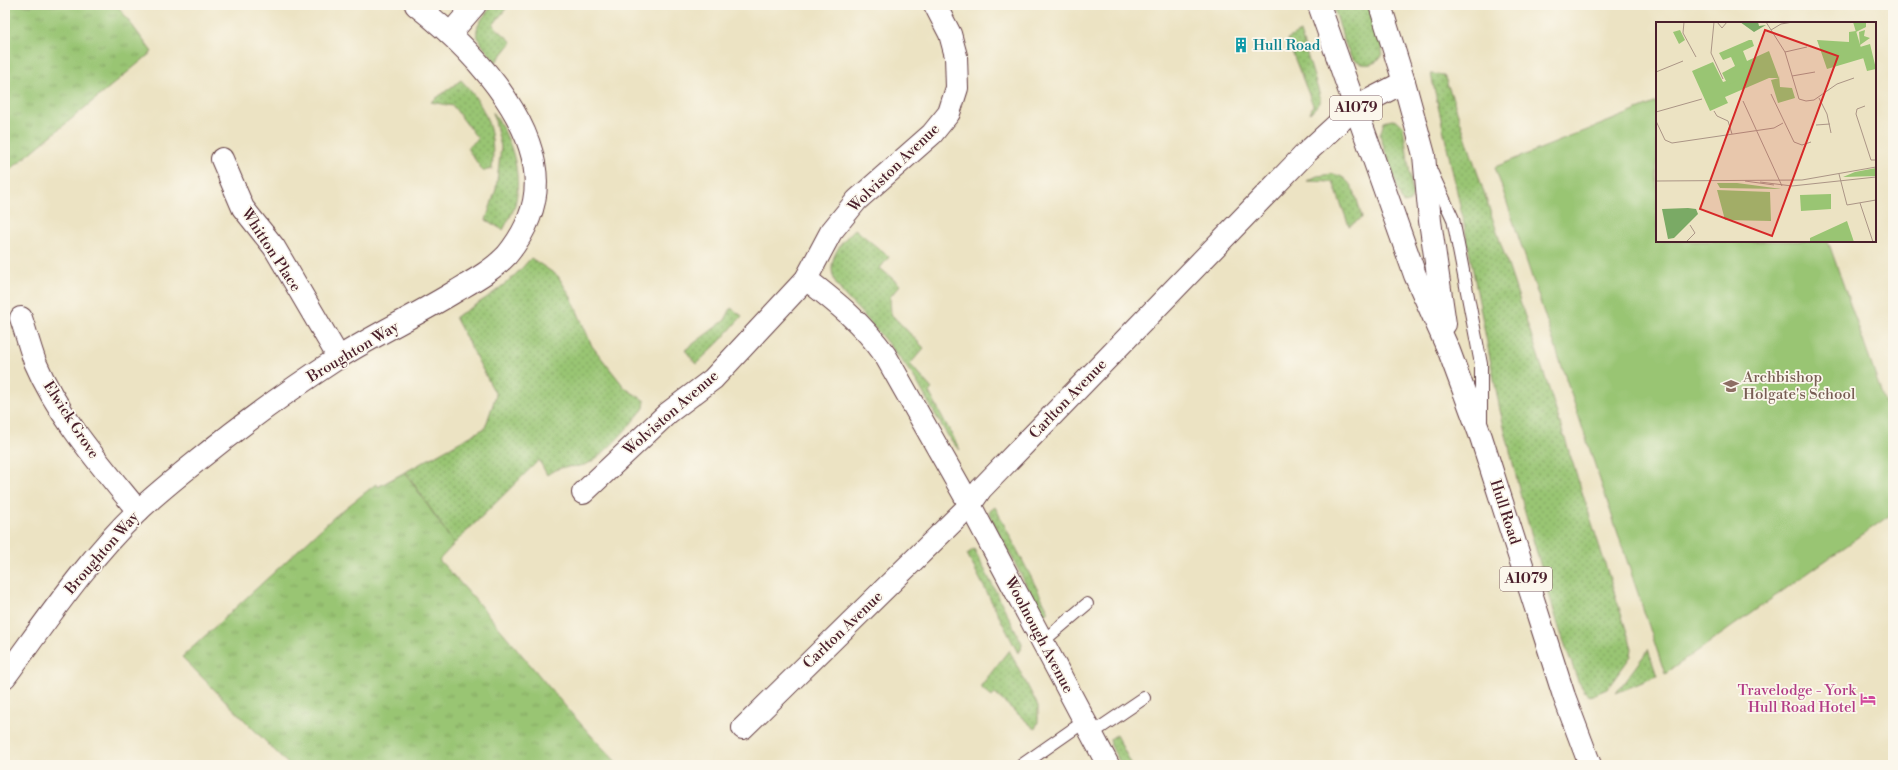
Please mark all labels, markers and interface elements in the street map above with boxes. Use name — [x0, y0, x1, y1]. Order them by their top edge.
inset map — [1656, 22, 1876, 242]
building icon: Hull Road — [1232, 36, 1250, 54]
place label: Hull Road — [1253, 36, 1321, 55]
road number: A1079 — [1330, 96, 1382, 120]
street label: Wolviston Avenue — [844, 120, 944, 217]
street label: Whitton Place — [236, 204, 305, 295]
street label: Broughton Way — [303, 317, 403, 387]
street label: Carlton Avenue — [1025, 355, 1111, 443]
street label: Wolviston Avenue — [619, 367, 722, 460]
place label: Archbishop Holgate's School — [1742, 368, 1856, 404]
school or university icon: Archbishop Holgate's School — [1722, 377, 1740, 395]
street label: Elwick Grove — [39, 378, 103, 462]
street label: Hull Road — [1486, 477, 1525, 547]
street label: Broughton Way — [60, 507, 144, 599]
road number: A1079 — [1500, 567, 1552, 591]
street label: Woolnough Avenue — [1000, 573, 1078, 696]
street label: Carlton Avenue — [799, 587, 887, 673]
place label: Travelodge - York Hull Road Hotel — [1737, 681, 1857, 717]
hotel icon: Travelodge - York Hull Road Hotel — [1859, 690, 1877, 708]

